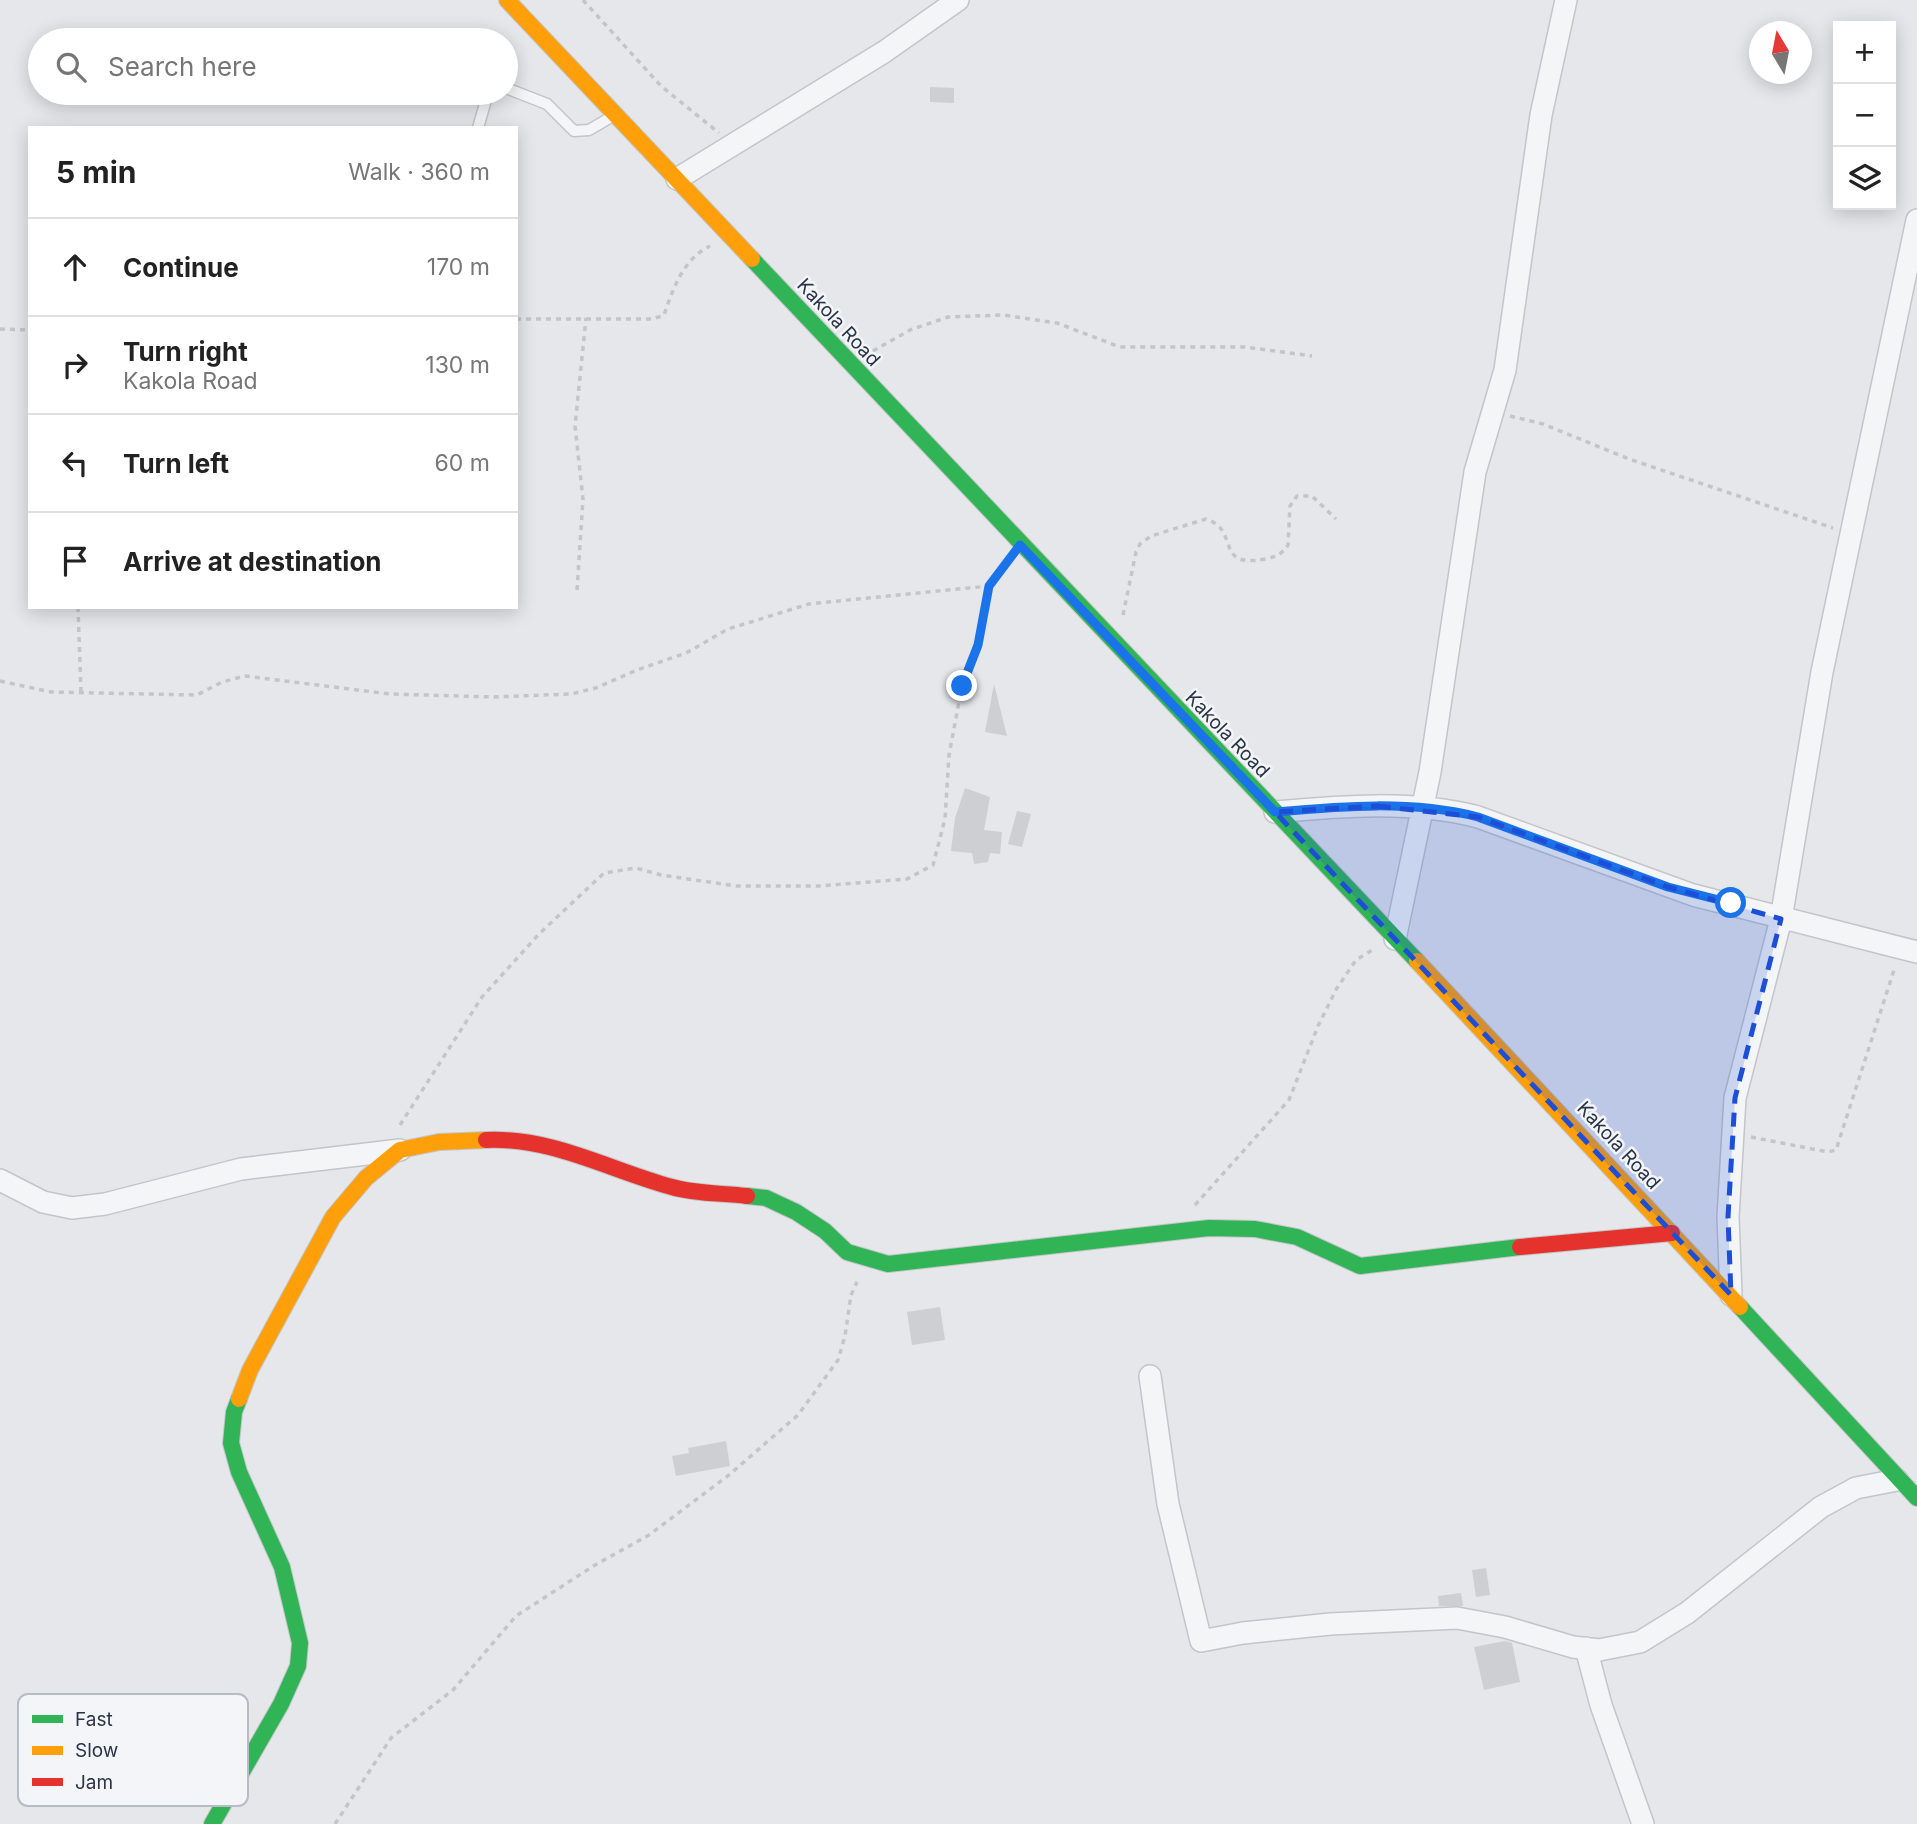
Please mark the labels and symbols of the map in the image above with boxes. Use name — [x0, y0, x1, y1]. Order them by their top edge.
north arrow — [1749, 21, 1812, 84]
street label: Kakola Road — [792, 274, 885, 371]
route end — [946, 670, 977, 701]
street label: Kakola Road — [1181, 686, 1275, 782]
route start — [1715, 887, 1746, 918]
street label: Kakola Road — [1572, 1097, 1665, 1194]
legend — [18, 1694, 248, 1806]
text: Fast — [75, 1708, 113, 1731]
text: Slow — [75, 1739, 118, 1762]
text: Jam — [75, 1771, 113, 1794]

